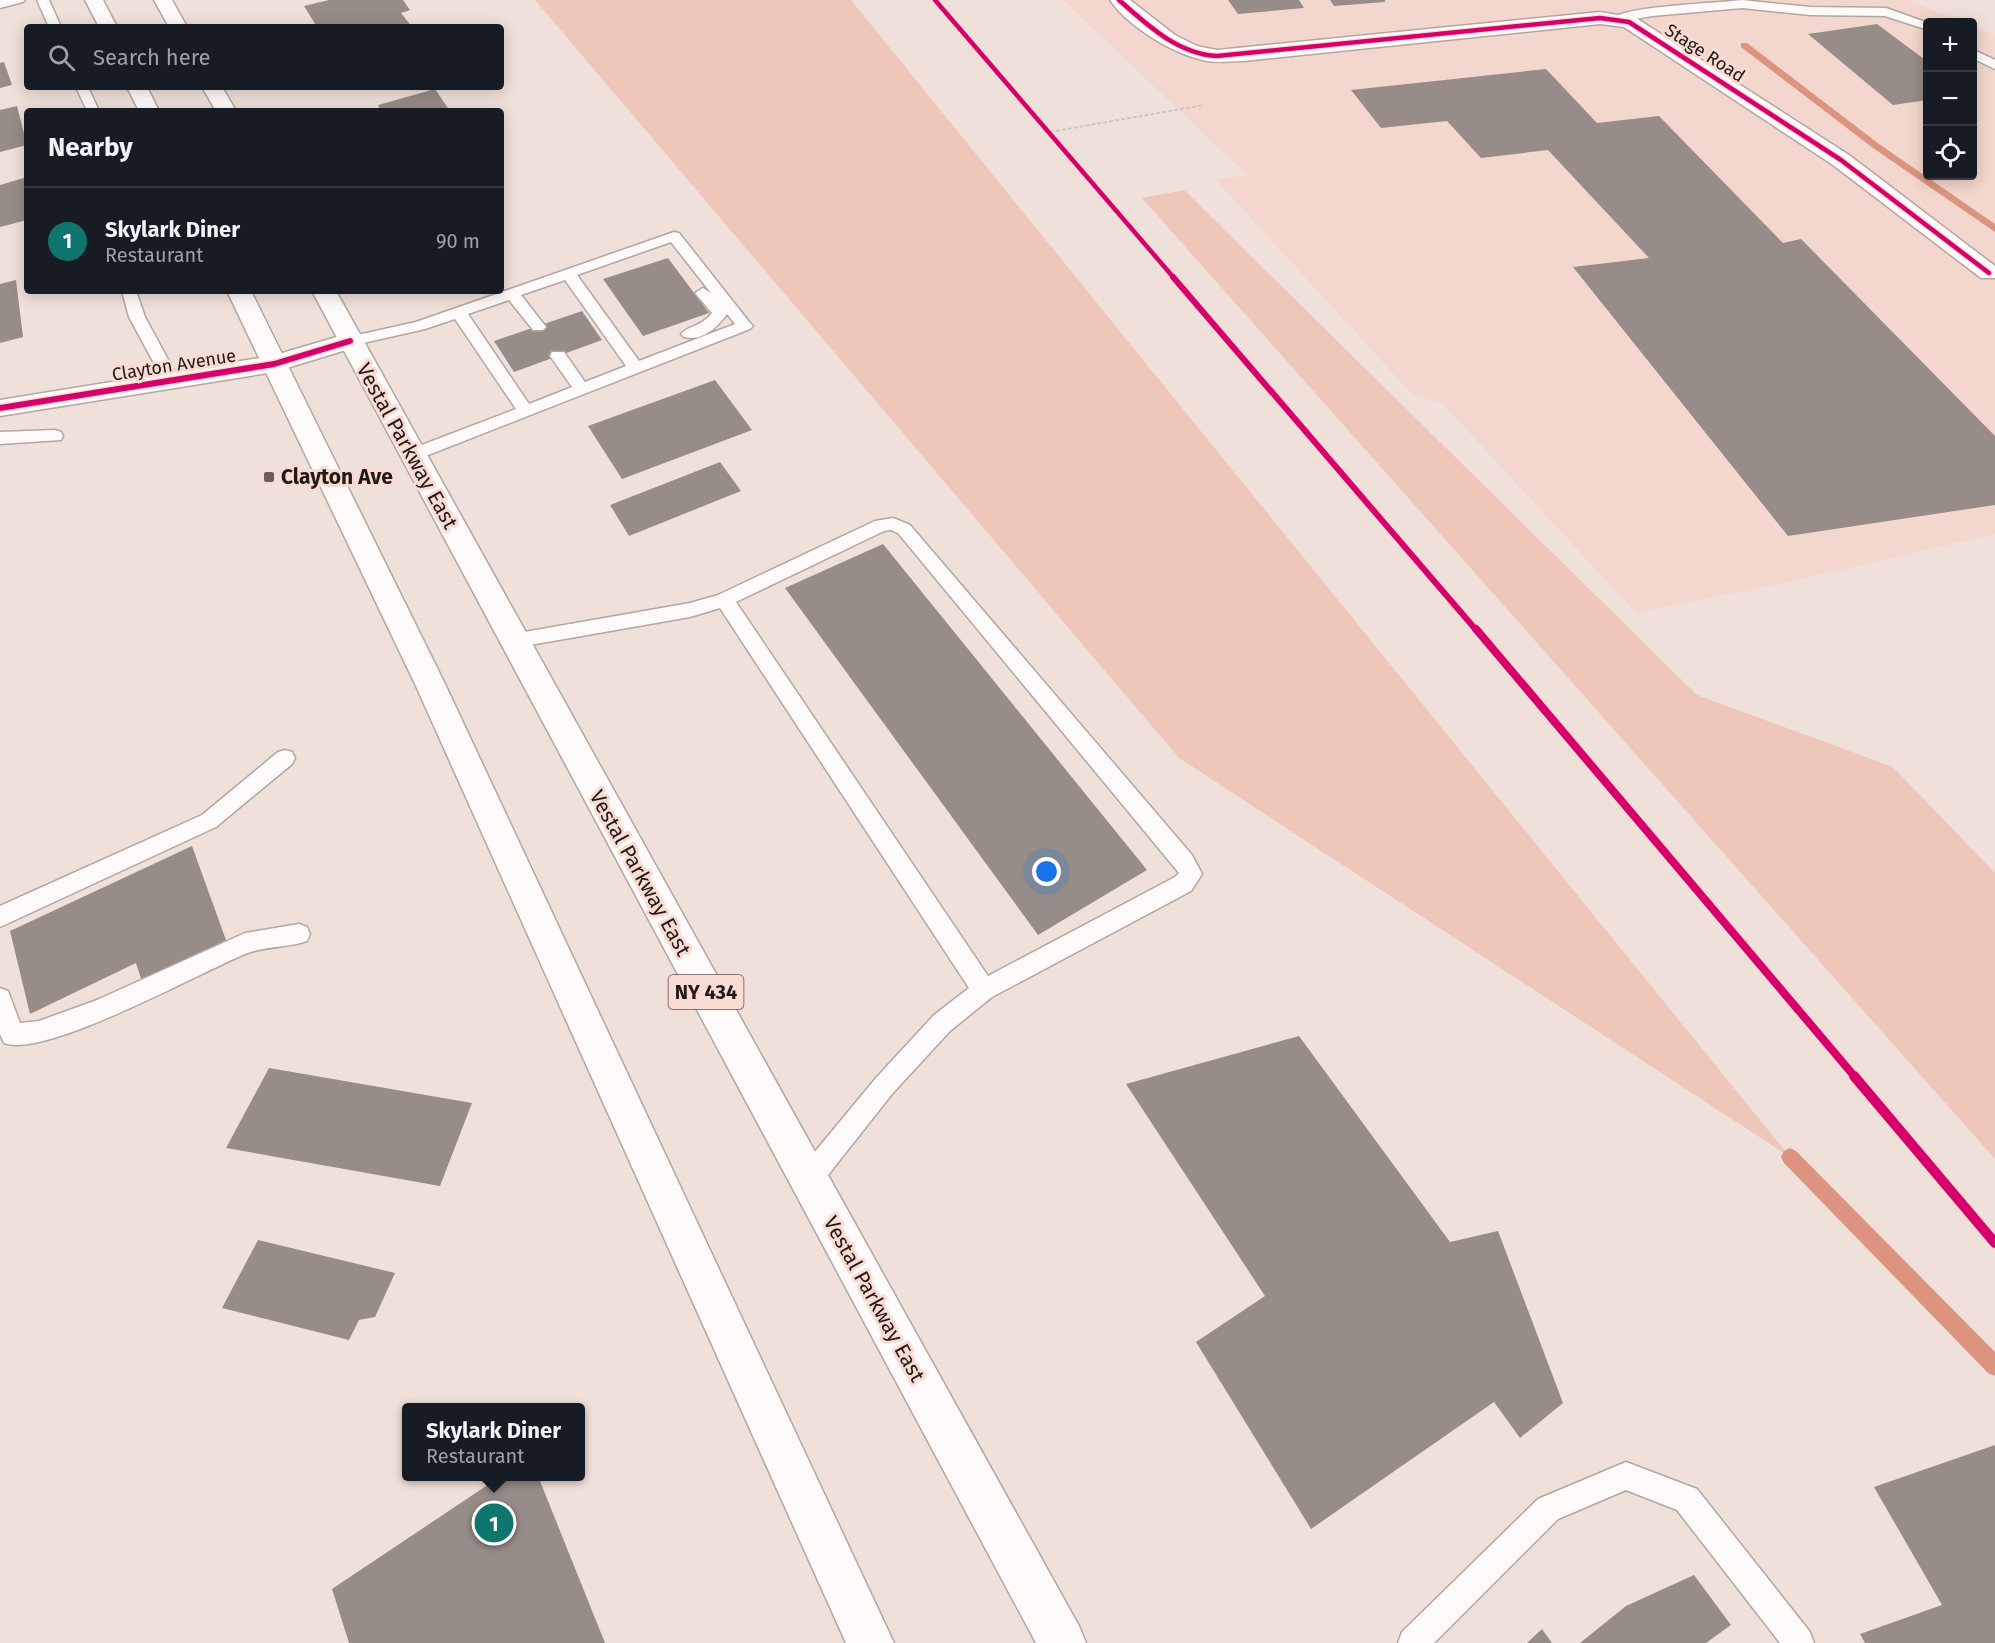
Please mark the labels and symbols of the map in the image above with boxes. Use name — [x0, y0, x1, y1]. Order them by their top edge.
street label: Stage Road — [1661, 19, 1749, 87]
street label: Clayton Avenue — [110, 344, 238, 386]
street label: Vestal Parkway East — [351, 359, 464, 534]
place label: Clayton Ave — [281, 464, 393, 490]
marker: Clayton Ave — [262, 470, 276, 484]
street label: Vestal Parkway East — [584, 786, 697, 961]
your location — [1032, 857, 1061, 886]
road number: NY 434 — [668, 975, 744, 1009]
street label: Vestal Parkway East — [818, 1212, 931, 1387]
pin: 1 — [474, 1500, 514, 1546]

